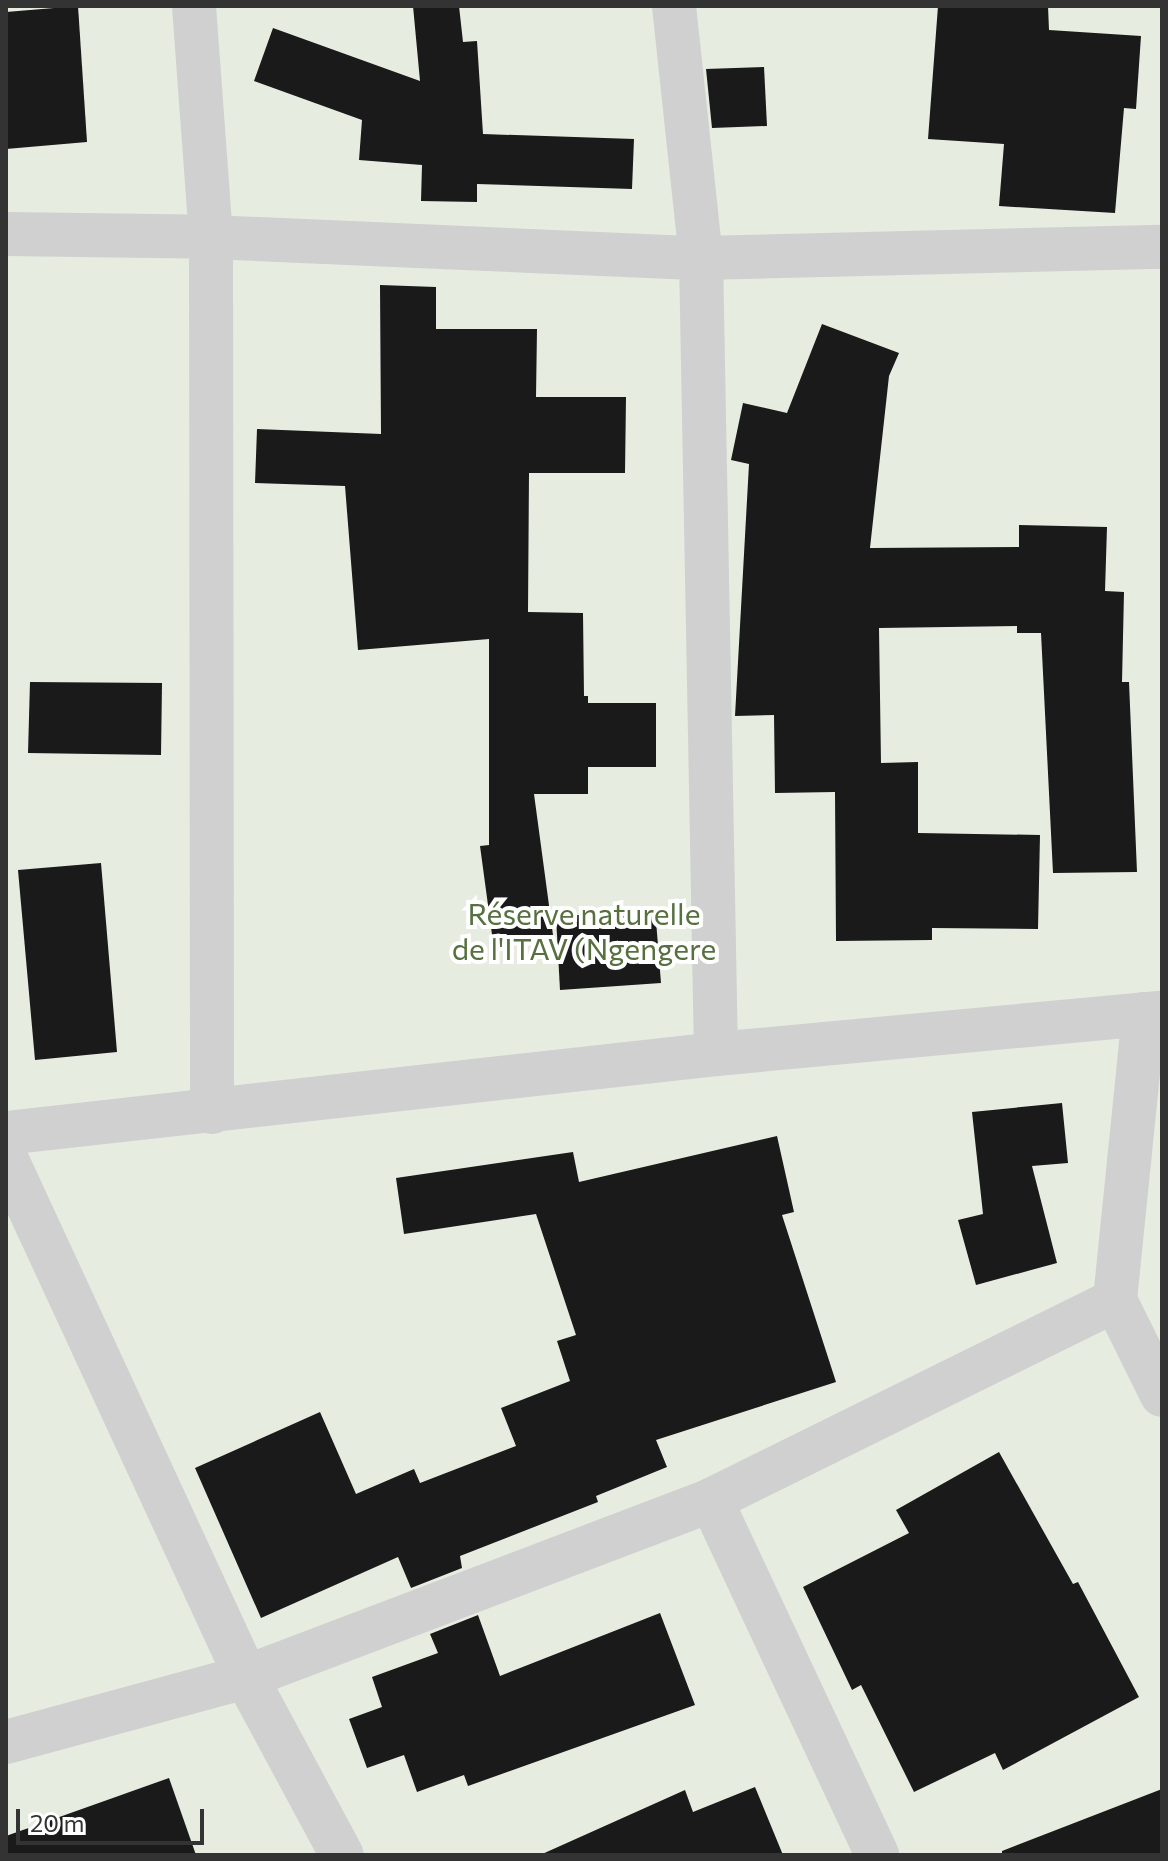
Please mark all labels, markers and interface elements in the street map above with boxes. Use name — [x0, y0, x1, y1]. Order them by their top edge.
park label: Réserve naturelle de l'ITAV (Ngengere — [452, 895, 716, 966]
scale bar — [20, 1793, 208, 1843]
text: 20 m — [30, 1808, 84, 1837]

